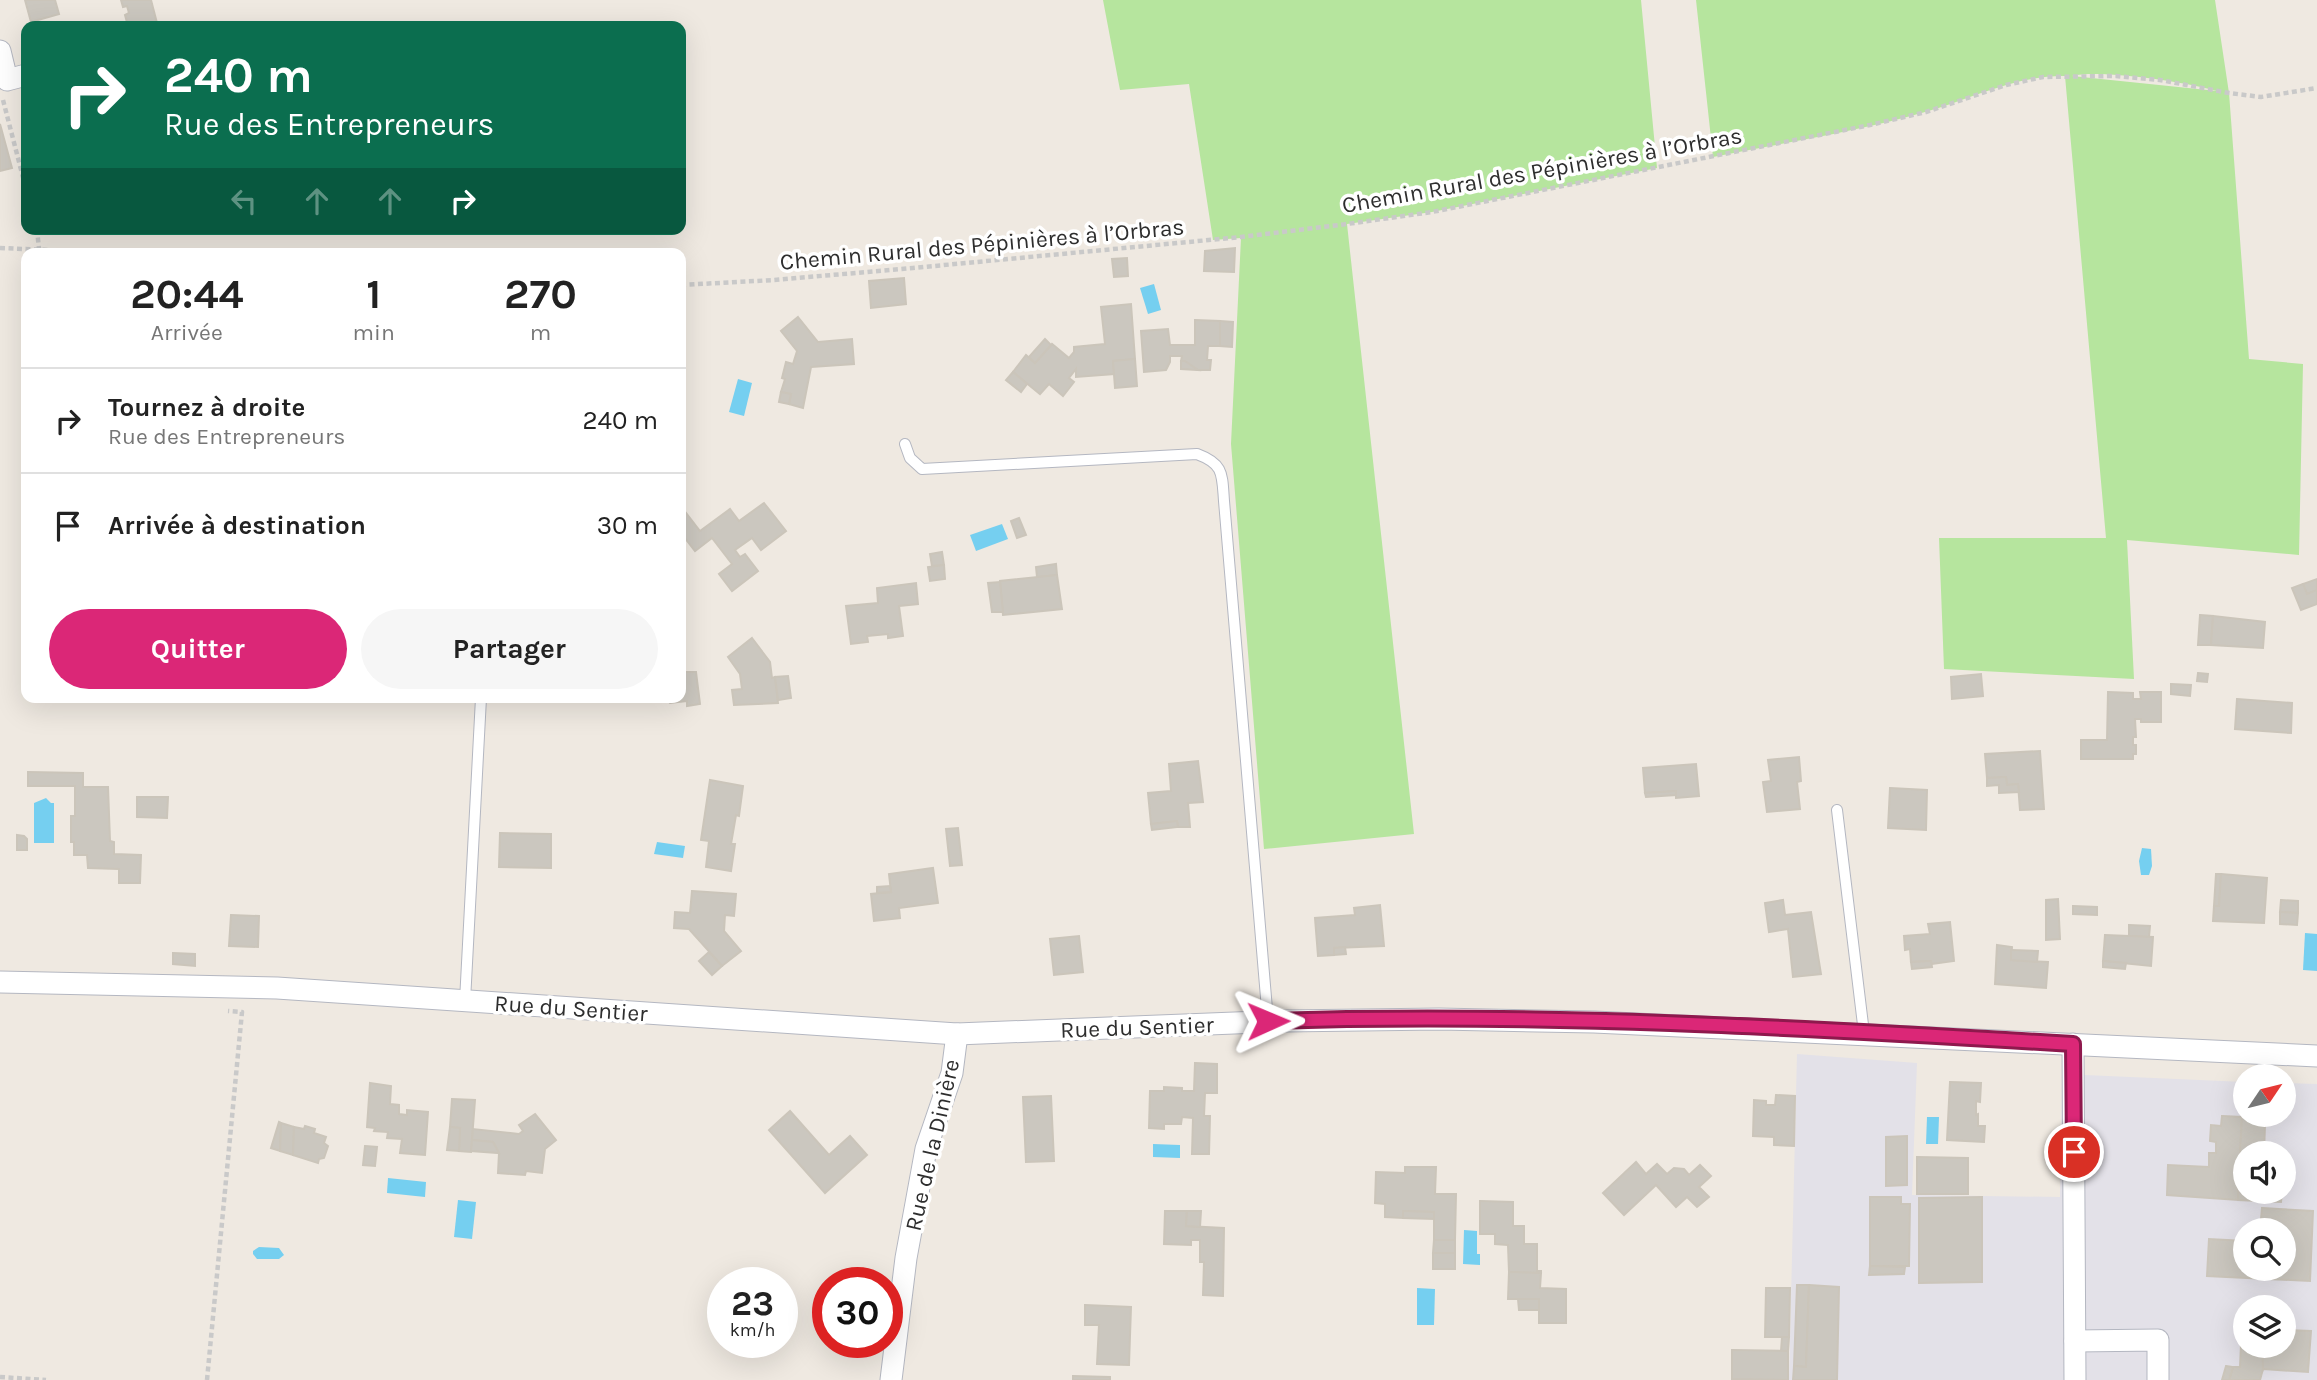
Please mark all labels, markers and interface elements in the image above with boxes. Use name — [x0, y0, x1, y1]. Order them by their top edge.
text: 240 m — [164, 47, 313, 104]
icon: right — [49, 49, 140, 140]
text: Rue des Entrepreneurs — [164, 106, 494, 143]
street label: Chemin Rural des Pépinières à l’Orbras — [1340, 122, 1744, 219]
icon: left — [225, 182, 263, 220]
icon: ahead — [298, 182, 336, 220]
icon: ahead — [371, 182, 409, 220]
icon: right — [444, 182, 482, 220]
street label: Chemin Rural des Pépinières à l’Orbras — [779, 213, 1185, 276]
text: 20:44 — [130, 269, 243, 319]
text: 1 — [366, 269, 381, 319]
text: 270 — [504, 269, 577, 319]
text: Arrivée — [151, 319, 223, 346]
text: min — [353, 319, 395, 346]
text: m — [530, 319, 551, 346]
text: Tournez à droite — [108, 392, 305, 423]
icon: right — [49, 402, 87, 440]
text: 240 m — [582, 405, 658, 436]
text: Rue des Entrepreneurs — [108, 423, 345, 450]
icon: arrive — [49, 507, 87, 545]
text: Arrivée à destination — [108, 510, 366, 541]
text: 30 m — [597, 510, 658, 541]
button: Quitter — [49, 609, 347, 689]
button: Partager — [361, 609, 658, 689]
position arrow — [1231, 984, 1305, 1058]
street label: Rue du Sentier — [493, 990, 649, 1027]
street label: Rue du Sentier — [1060, 1011, 1215, 1044]
street label: Rue de la Dinière — [900, 1057, 965, 1234]
north arrow — [2233, 1064, 2296, 1127]
map controls — [2233, 1064, 2296, 1358]
pin — [2044, 1122, 2104, 1182]
icon: arrive — [2055, 1133, 2093, 1171]
button: sound — [2233, 1141, 2296, 1204]
button: search — [2233, 1218, 2296, 1281]
speed limit sign: 30 — [812, 1267, 903, 1358]
text: 23 — [731, 1283, 774, 1324]
button: layers — [2233, 1295, 2296, 1358]
text: km/h — [730, 1319, 775, 1341]

